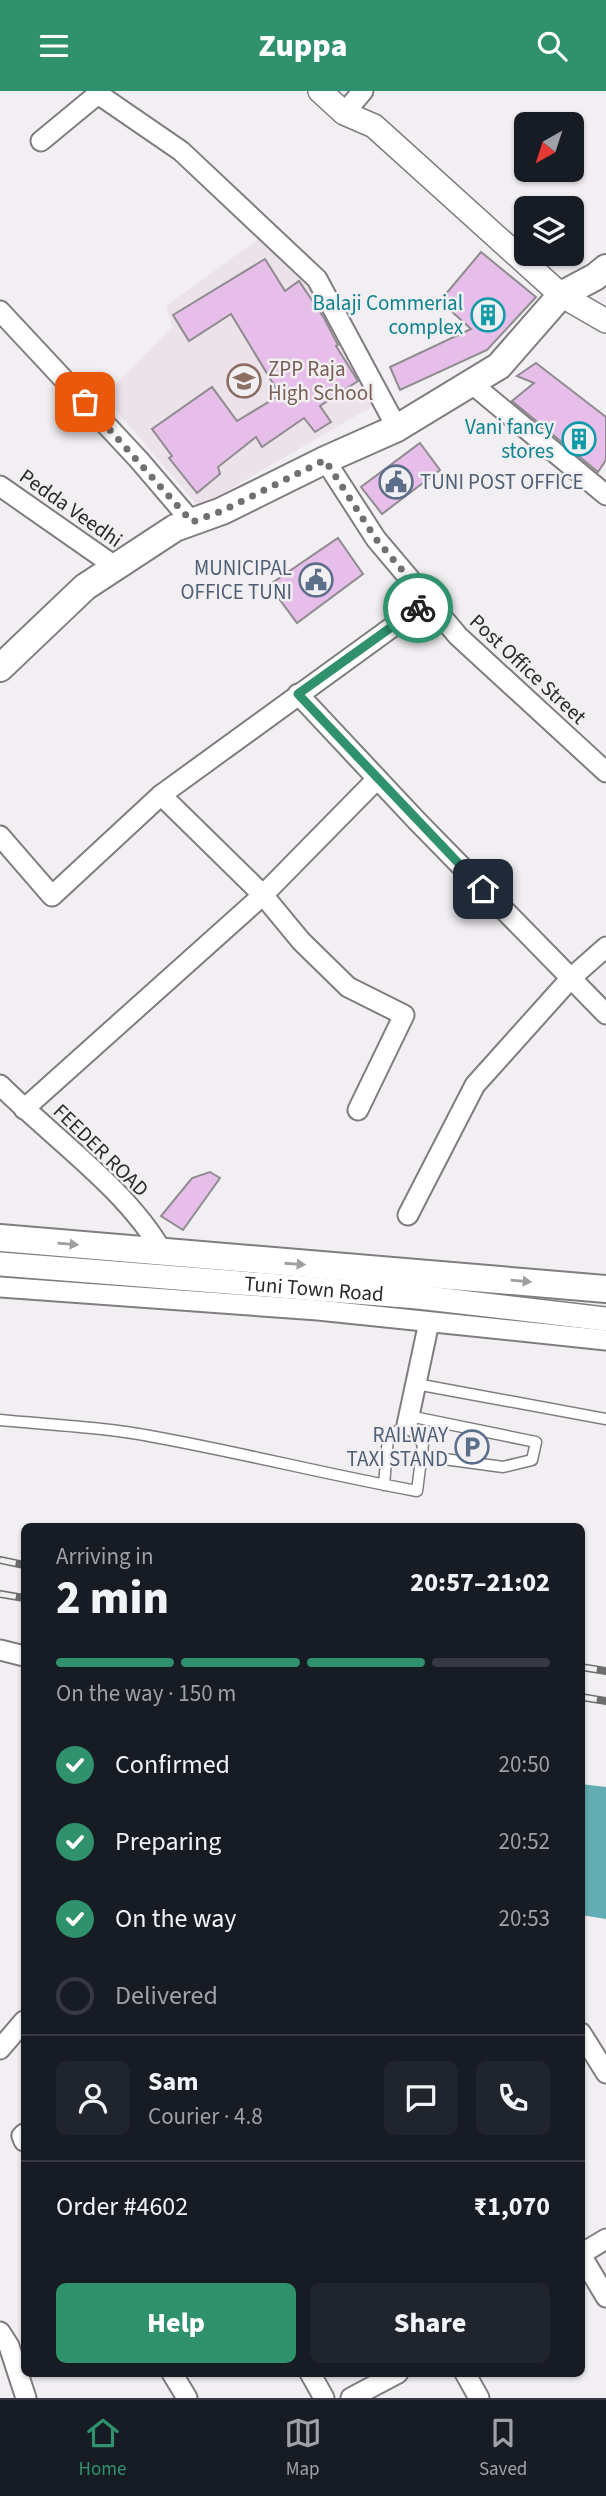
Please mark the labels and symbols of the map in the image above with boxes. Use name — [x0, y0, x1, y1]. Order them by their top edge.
north arrow — [514, 112, 584, 182]
place label: Balaji Commerial complex — [313, 288, 464, 342]
building icon: Balaji Commerial complex — [469, 296, 507, 334]
place label: ZPP Raja High School — [268, 354, 373, 408]
school or university icon: ZPP Raja High School — [225, 362, 263, 400]
pin — [55, 372, 115, 432]
place label: Vani fancy stores — [465, 412, 554, 466]
building icon: Vani fancy stores — [560, 420, 598, 458]
street label: Pedda Veedhi — [13, 461, 129, 555]
public building icon: TUNI POST OFFICE — [377, 463, 415, 501]
place label: TUNI POST OFFICE — [420, 467, 583, 497]
place label: MUNICIPAL OFFICE TUNI — [181, 553, 292, 607]
public building icon: MUNICIPAL OFFICE TUNI — [297, 561, 335, 599]
courier — [383, 573, 453, 643]
street label: Post Office Street — [463, 607, 593, 731]
pin — [453, 859, 513, 919]
street label: FEEDER ROAD — [46, 1097, 156, 1203]
one-way arrow — [57, 1239, 79, 1250]
one-way arrow — [284, 1259, 306, 1270]
street label: Tuni Town Road — [243, 1268, 385, 1309]
one-way arrow — [511, 1276, 533, 1287]
place label: RAILWAY TAXI STAND — [346, 1420, 449, 1474]
parking icon: RAILWAY TAXI STAND — [453, 1428, 491, 1466]

